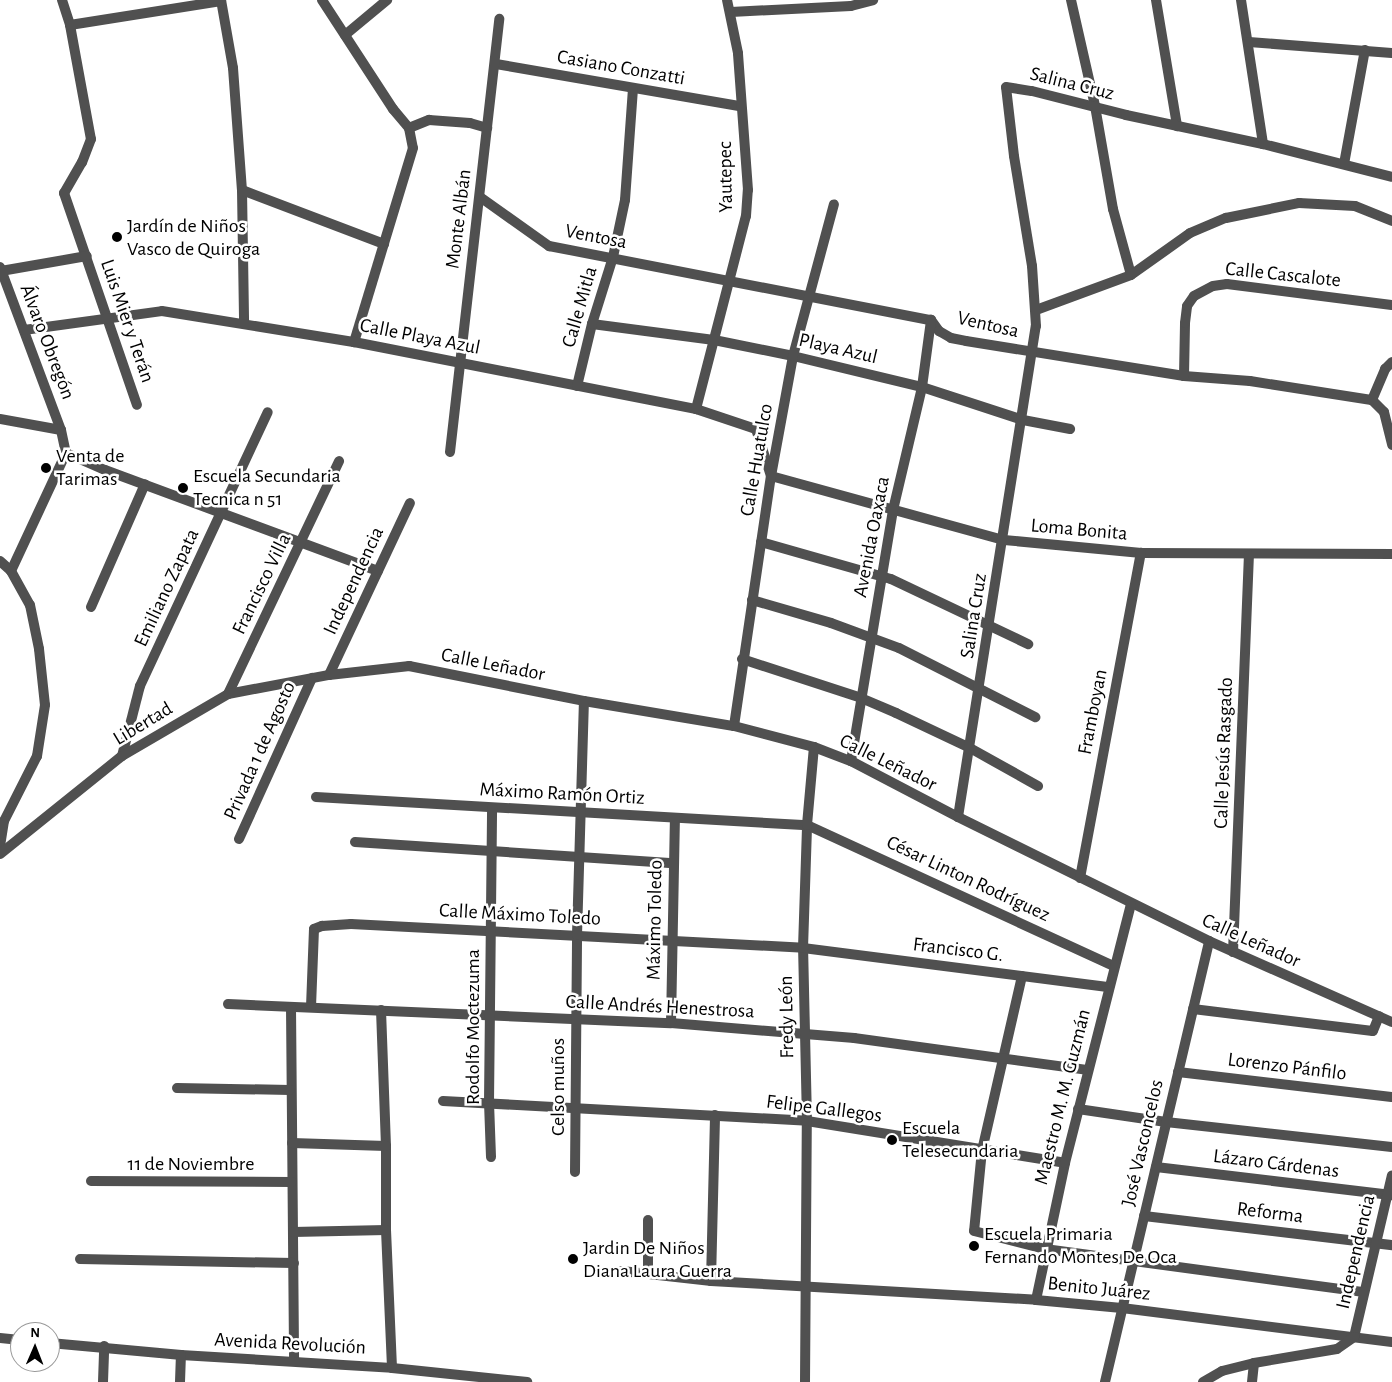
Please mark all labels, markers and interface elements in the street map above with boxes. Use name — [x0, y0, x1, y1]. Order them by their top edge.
street label: Casiano Conzatti — [555, 45, 687, 91]
street label: Salina Cruz — [1027, 62, 1117, 106]
street label: Yautepec — [713, 141, 739, 213]
street label: Monte Albán — [441, 168, 477, 270]
place label: Jardín de Niños Vasco de Quiroga — [127, 214, 260, 261]
street label: Ventosa — [563, 219, 629, 255]
marker: Jardín de Niños Vasco de Quiroga — [111, 231, 123, 243]
street label: Luis Mier y Terán — [95, 256, 159, 386]
street label: Calle Cascalote — [1224, 257, 1342, 293]
street label: Calle Mitla — [557, 264, 603, 350]
street label: Álvaro Obregón — [14, 281, 80, 403]
street label: Ventosa — [955, 306, 1021, 344]
street label: Calle Playa Azul — [358, 314, 482, 360]
street label: Playa Azul — [796, 328, 880, 370]
street label: Calle Huatulco — [735, 402, 779, 518]
place label: Venta de Tarimas — [56, 444, 124, 491]
marker: Venta de Tarimas — [40, 462, 52, 474]
place label: Escuela Secundaria Tecnica n 51 — [193, 464, 341, 511]
street label: Avenida Oaxaca — [849, 474, 895, 600]
marker: Escuela Secundaria Tecnica n 51 — [177, 482, 189, 494]
street label: Loma Bonita — [1030, 514, 1128, 546]
street label: Independencia — [319, 523, 389, 639]
street label: Emiliano Zapata — [129, 525, 205, 651]
street label: Francisco Villa — [227, 530, 297, 638]
street label: Salina Cruz — [955, 572, 993, 660]
street label: Calle Leñador — [439, 643, 547, 687]
street label: Framboyan — [1073, 667, 1113, 757]
street label: Calle Jesús Rasgado — [1209, 677, 1239, 829]
street label: Privada 1 de Agosto — [219, 678, 301, 824]
street label: Libertad — [109, 697, 177, 751]
street label: Calle Leñador — [835, 729, 941, 797]
street label: Máximo Ramón Ortiz — [479, 778, 645, 810]
street label: César Linton Rodríguez — [883, 831, 1053, 927]
street label: Máximo Toledo — [642, 860, 668, 980]
street label: Calle Máximo Toledo — [438, 899, 602, 931]
street label: Calle Leñador — [1198, 909, 1304, 973]
street label: Francisco G. — [911, 933, 1005, 967]
street label: Rodolfo Moctezuma — [461, 949, 485, 1105]
street label: Fredy León — [774, 975, 800, 1059]
street label: Calle Andrés Henestrosa — [565, 990, 755, 1024]
street label: Maestro M. M. Guzmán — [1030, 1007, 1096, 1187]
street label: Celso muños — [546, 1038, 570, 1136]
street label: Lorenzo Pánfilo — [1226, 1048, 1348, 1086]
street label: José Vasconcelos — [1117, 1077, 1169, 1209]
street label: Felipe Gallegos — [765, 1090, 883, 1128]
place label: Escuela Telesecundaria — [902, 1116, 1018, 1163]
marker: Escuela Telesecundaria — [886, 1134, 898, 1146]
street label: Lázaro Cárdenas — [1212, 1144, 1340, 1184]
street label: 11 de Noviembre — [128, 1152, 254, 1176]
street label: Independencia — [1331, 1193, 1381, 1311]
street label: Reforma — [1235, 1197, 1305, 1229]
place label: Escuela Primaria Fernando Montes De Oca — [984, 1222, 1177, 1269]
place label: Jardin De Niños Diana Laura Guerra — [583, 1236, 732, 1283]
marker: Escuela Primaria Fernando Montes De Oca — [968, 1240, 980, 1252]
marker: Jardin De Niños Diana Laura Guerra — [567, 1253, 579, 1265]
street label: Benito Juárez — [1046, 1272, 1152, 1306]
north arrow — [10, 1322, 60, 1372]
text: N — [30, 1326, 40, 1340]
street label: Avenida Revolución — [214, 1328, 366, 1360]

